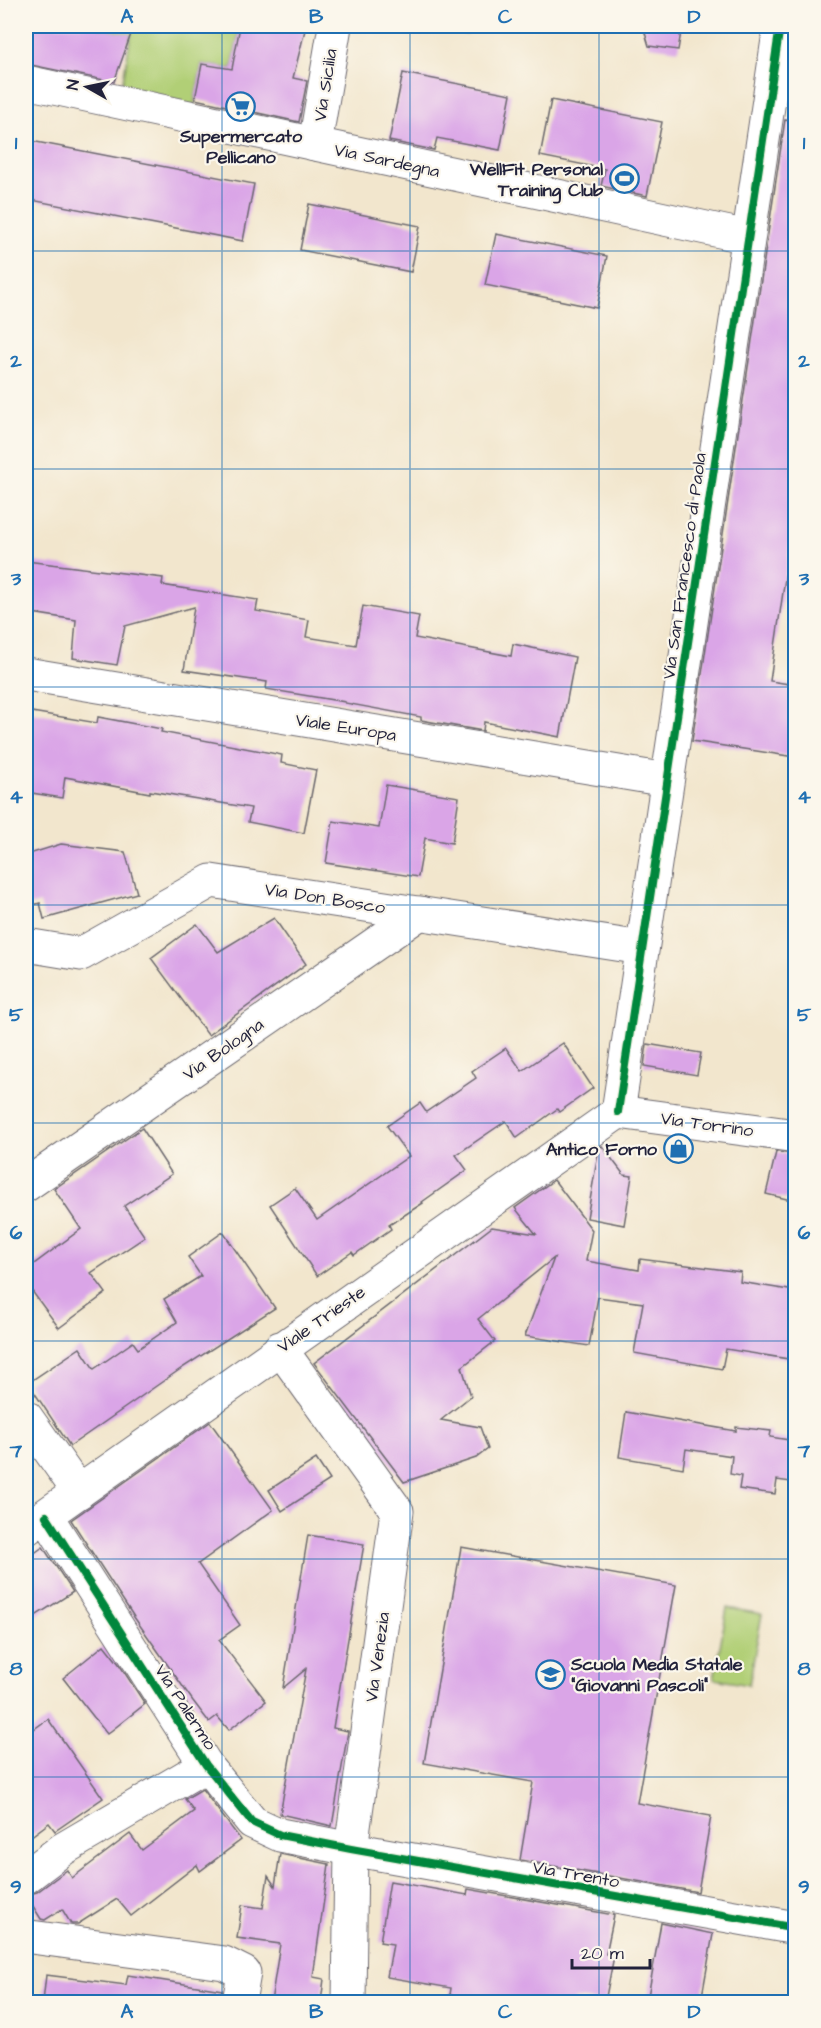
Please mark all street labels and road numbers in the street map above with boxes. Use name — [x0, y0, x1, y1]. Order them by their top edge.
street label: Via Sicilia — [307, 47, 344, 123]
street label: Via Sardegna — [332, 137, 442, 185]
street label: Via San Francesco di Paola — [656, 451, 713, 681]
street label: Viale Europa — [294, 707, 398, 748]
street label: Via Don Bosco — [263, 877, 387, 920]
street label: Via Bologna — [178, 1012, 269, 1087]
street label: Via Torrino — [659, 1106, 755, 1143]
street label: Viale Trieste — [272, 1280, 371, 1359]
street label: Via Venezia — [359, 1610, 396, 1704]
street label: Via Palermo — [149, 1660, 223, 1755]
street label: Via Trento — [531, 1855, 621, 1894]

